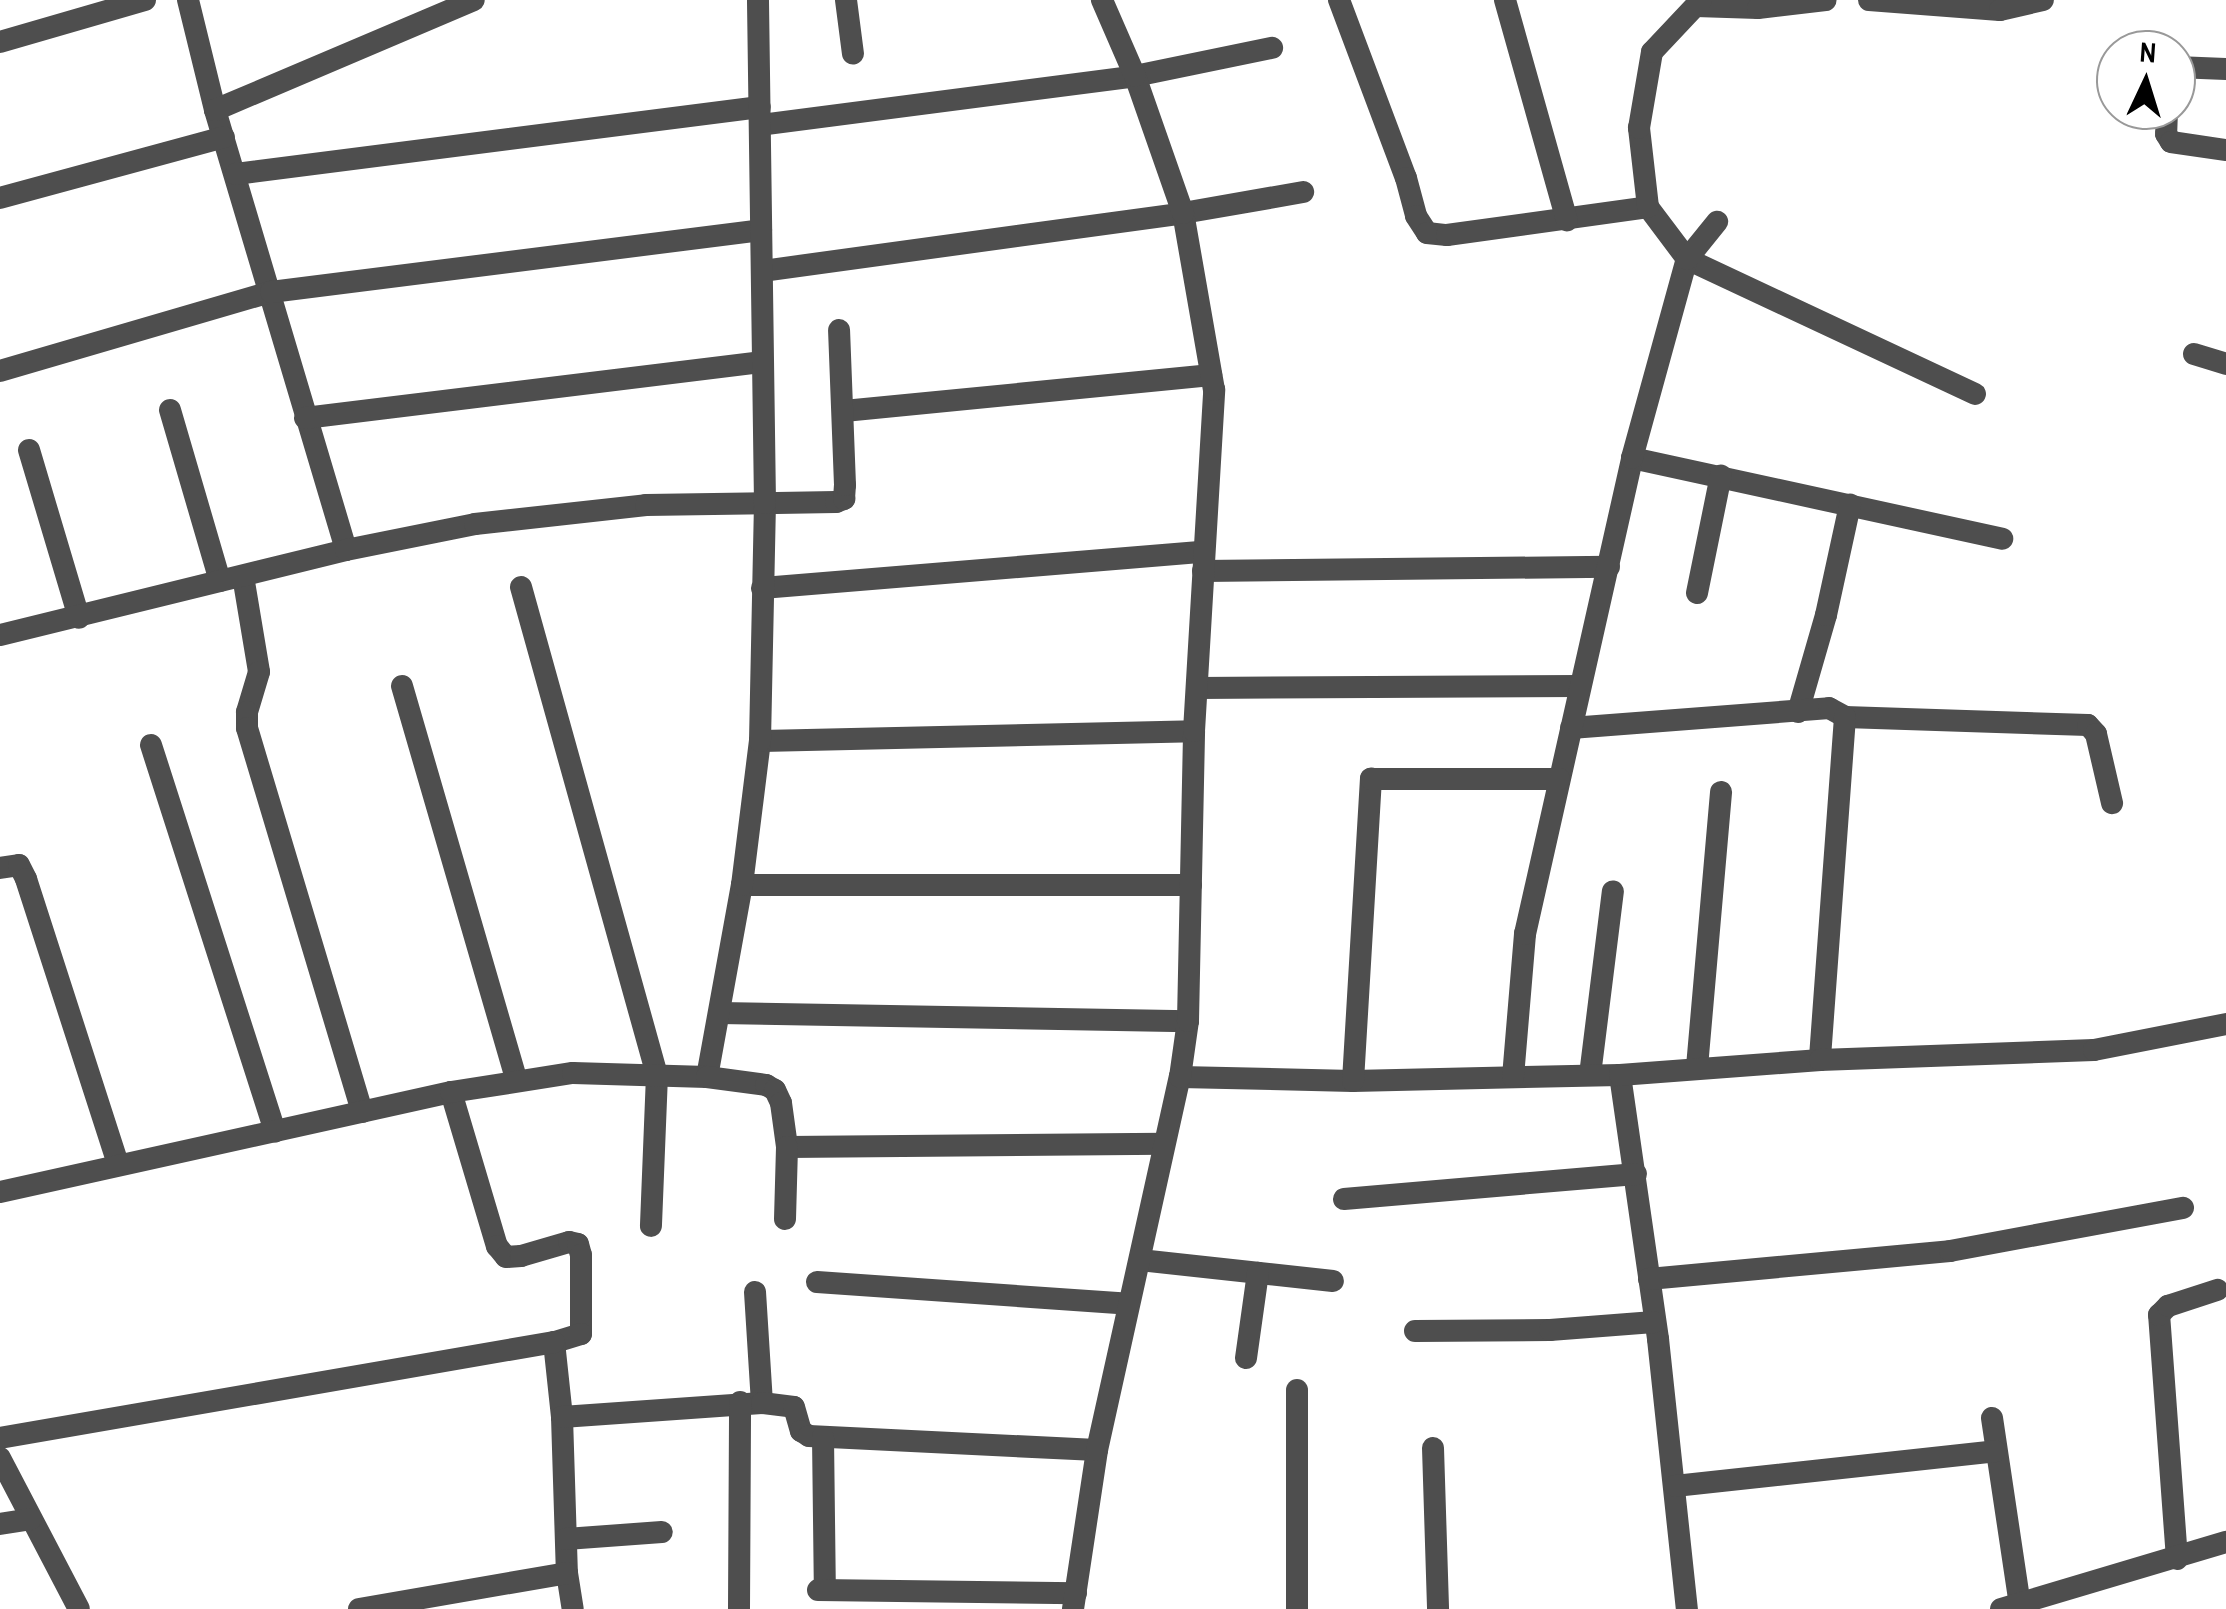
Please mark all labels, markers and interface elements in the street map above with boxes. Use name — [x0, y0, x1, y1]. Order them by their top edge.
north arrow — [2096, 30, 2196, 130]
text: N — [2138, 33, 2158, 72]

